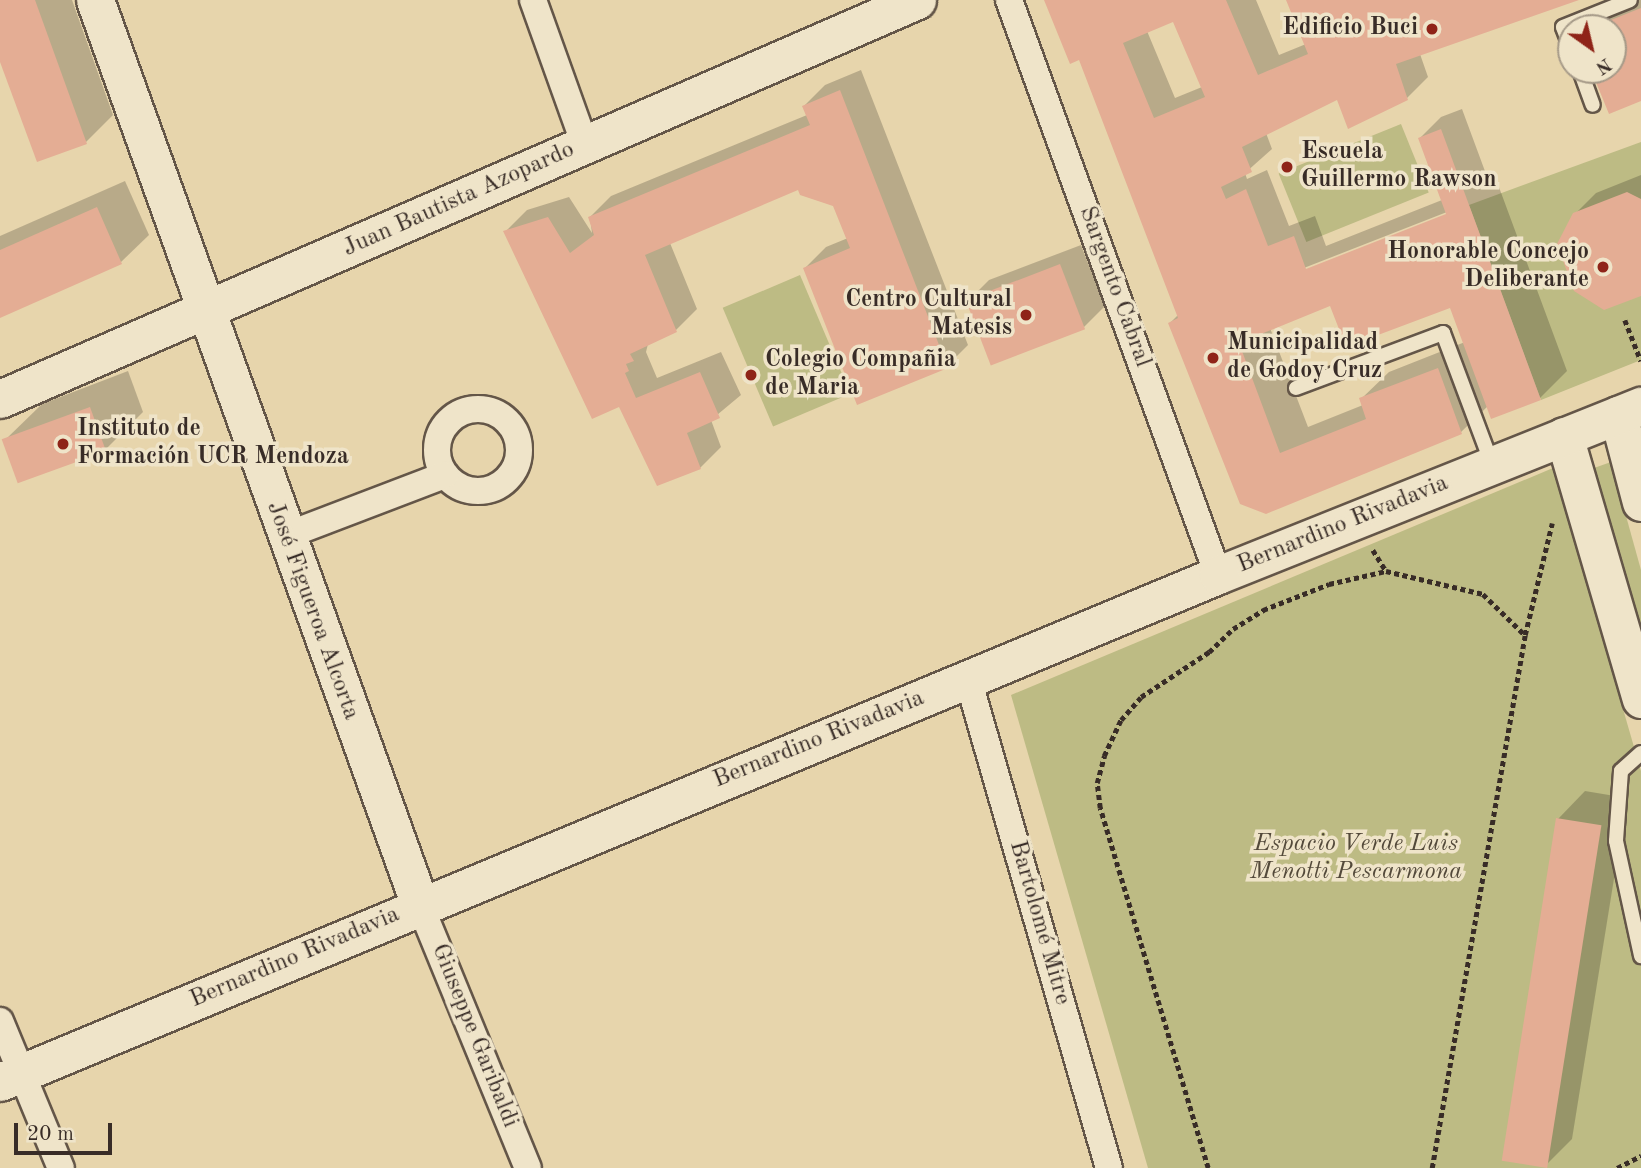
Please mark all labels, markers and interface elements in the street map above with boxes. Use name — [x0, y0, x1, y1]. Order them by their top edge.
north arrow — [1557, 14, 1627, 84]
place label: Edificio Buci — [1282, 15, 1418, 43]
marker: Edificio Buci — [1424, 21, 1440, 37]
text: N — [1592, 53, 1614, 77]
street label: Juan Bautista Azopardo — [339, 136, 579, 264]
place label: Escuela Guillermo Rawson — [1301, 139, 1497, 195]
marker: Escuela Guillermo Rawson — [1279, 159, 1295, 175]
street label: Sargento Cabral — [1072, 203, 1156, 371]
place label: Honorable Concejo Deliberante — [1387, 239, 1589, 295]
marker: Honorable Concejo Deliberante — [1595, 259, 1611, 275]
place label: Centro Cultural Matesis — [845, 287, 1012, 343]
marker: Centro Cultural Matesis — [1018, 307, 1034, 323]
place label: Municipalidad de Godoy Cruz — [1227, 330, 1382, 386]
place label: Colegio Compañia de Maria — [765, 347, 956, 403]
marker: Municipalidad de Godoy Cruz — [1205, 350, 1221, 366]
marker: Colegio Compañia de Maria — [743, 367, 759, 383]
place label: Instituto de Formación UCR Mendoza — [77, 416, 349, 472]
marker: Instituto de Formación UCR Mendoza — [55, 436, 71, 452]
street label: Bernardino Rivadavia — [1233, 470, 1453, 580]
street label: José Figueroa Alcorta — [259, 498, 365, 724]
street label: Bernardino Rivadavia — [709, 685, 929, 795]
park label: Espacio Verde Luis Menotti Pescarmona — [1250, 831, 1462, 887]
street label: Bartolomé Mitre — [1002, 838, 1076, 1008]
street label: Bernardino Rivadavia — [186, 901, 404, 1015]
street label: Giuseppe Garibaldi — [424, 940, 524, 1132]
scale bar — [18, 1108, 116, 1152]
text: 20 m — [27, 1124, 74, 1145]

